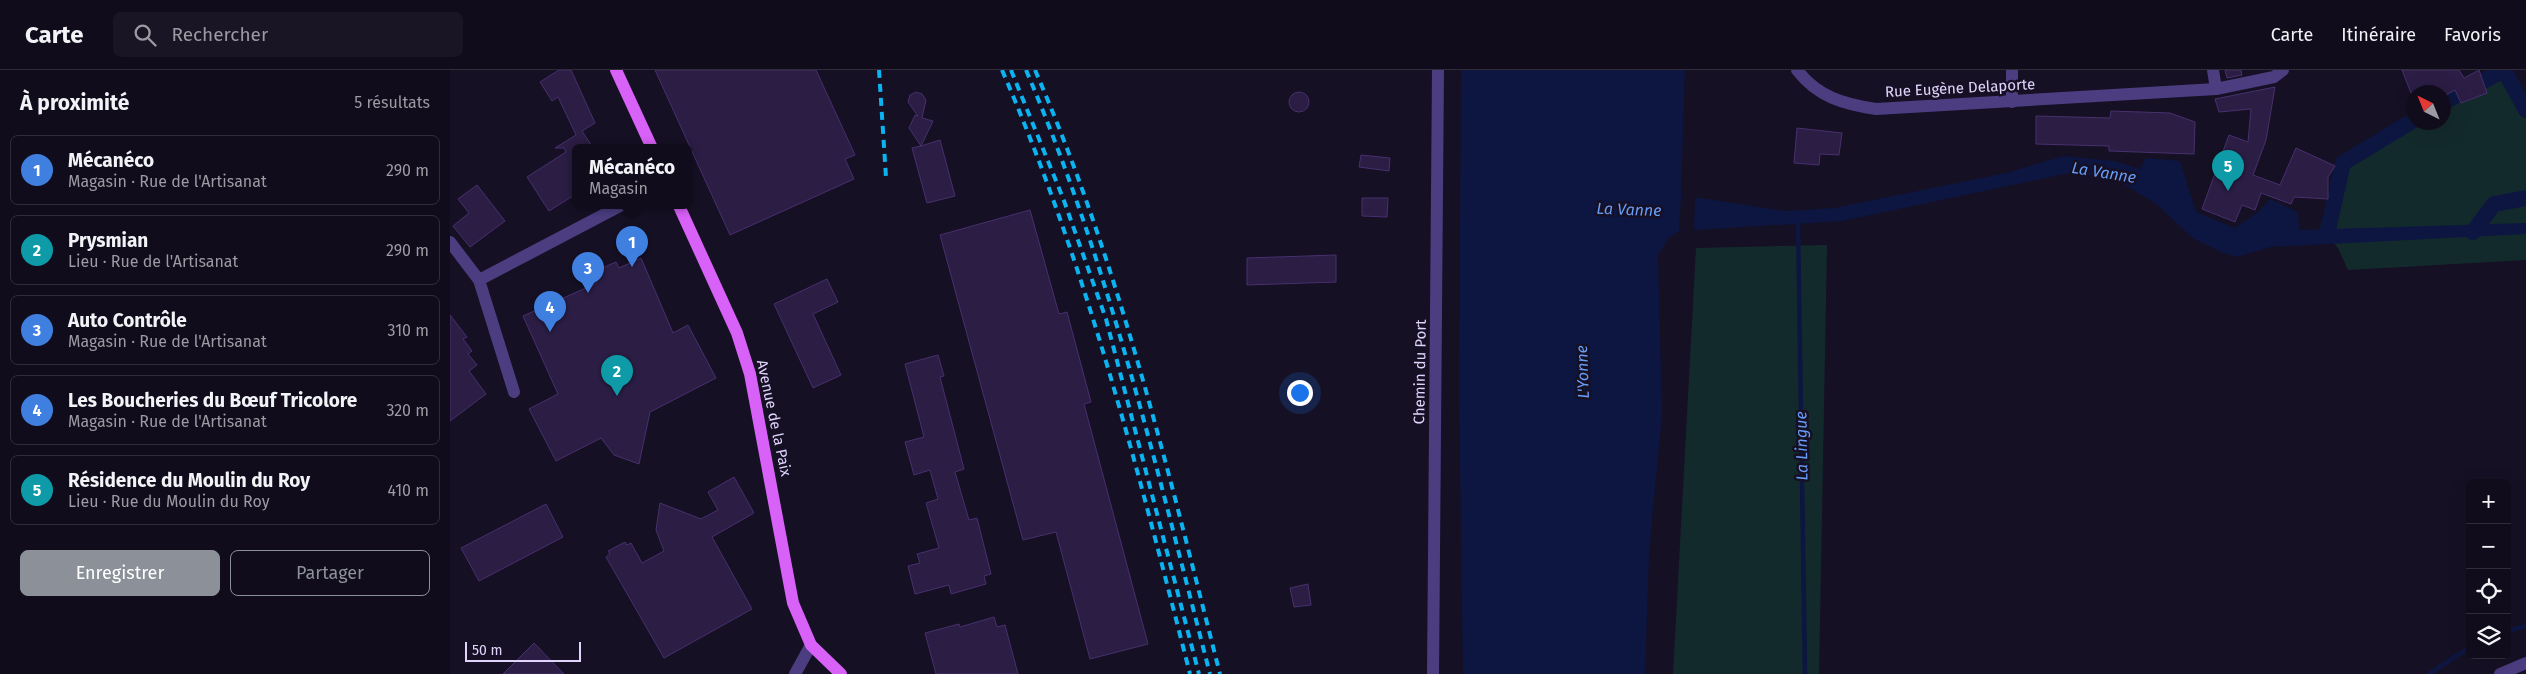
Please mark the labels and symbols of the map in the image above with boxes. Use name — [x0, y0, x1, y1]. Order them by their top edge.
street label: Rue Eugène Delaporte — [1884, 75, 2036, 101]
north arrow — [2406, 85, 2451, 130]
pin: 5 — [2212, 150, 2244, 191]
water label: La Vanne — [2070, 158, 2138, 187]
water label: La Vanne — [1596, 199, 1662, 220]
pin: 1 — [616, 226, 648, 267]
pin: 3 — [572, 252, 604, 293]
pin: 4 — [534, 291, 566, 332]
street label: Chemin du Port — [1410, 319, 1430, 425]
water label: L'Yonne — [1572, 345, 1593, 399]
pin: 2 — [601, 355, 633, 396]
street label: Avenue de la Paix — [753, 358, 795, 479]
your location — [1287, 380, 1313, 406]
water label: La Lingue — [1791, 411, 1812, 481]
scale bar — [465, 639, 581, 662]

